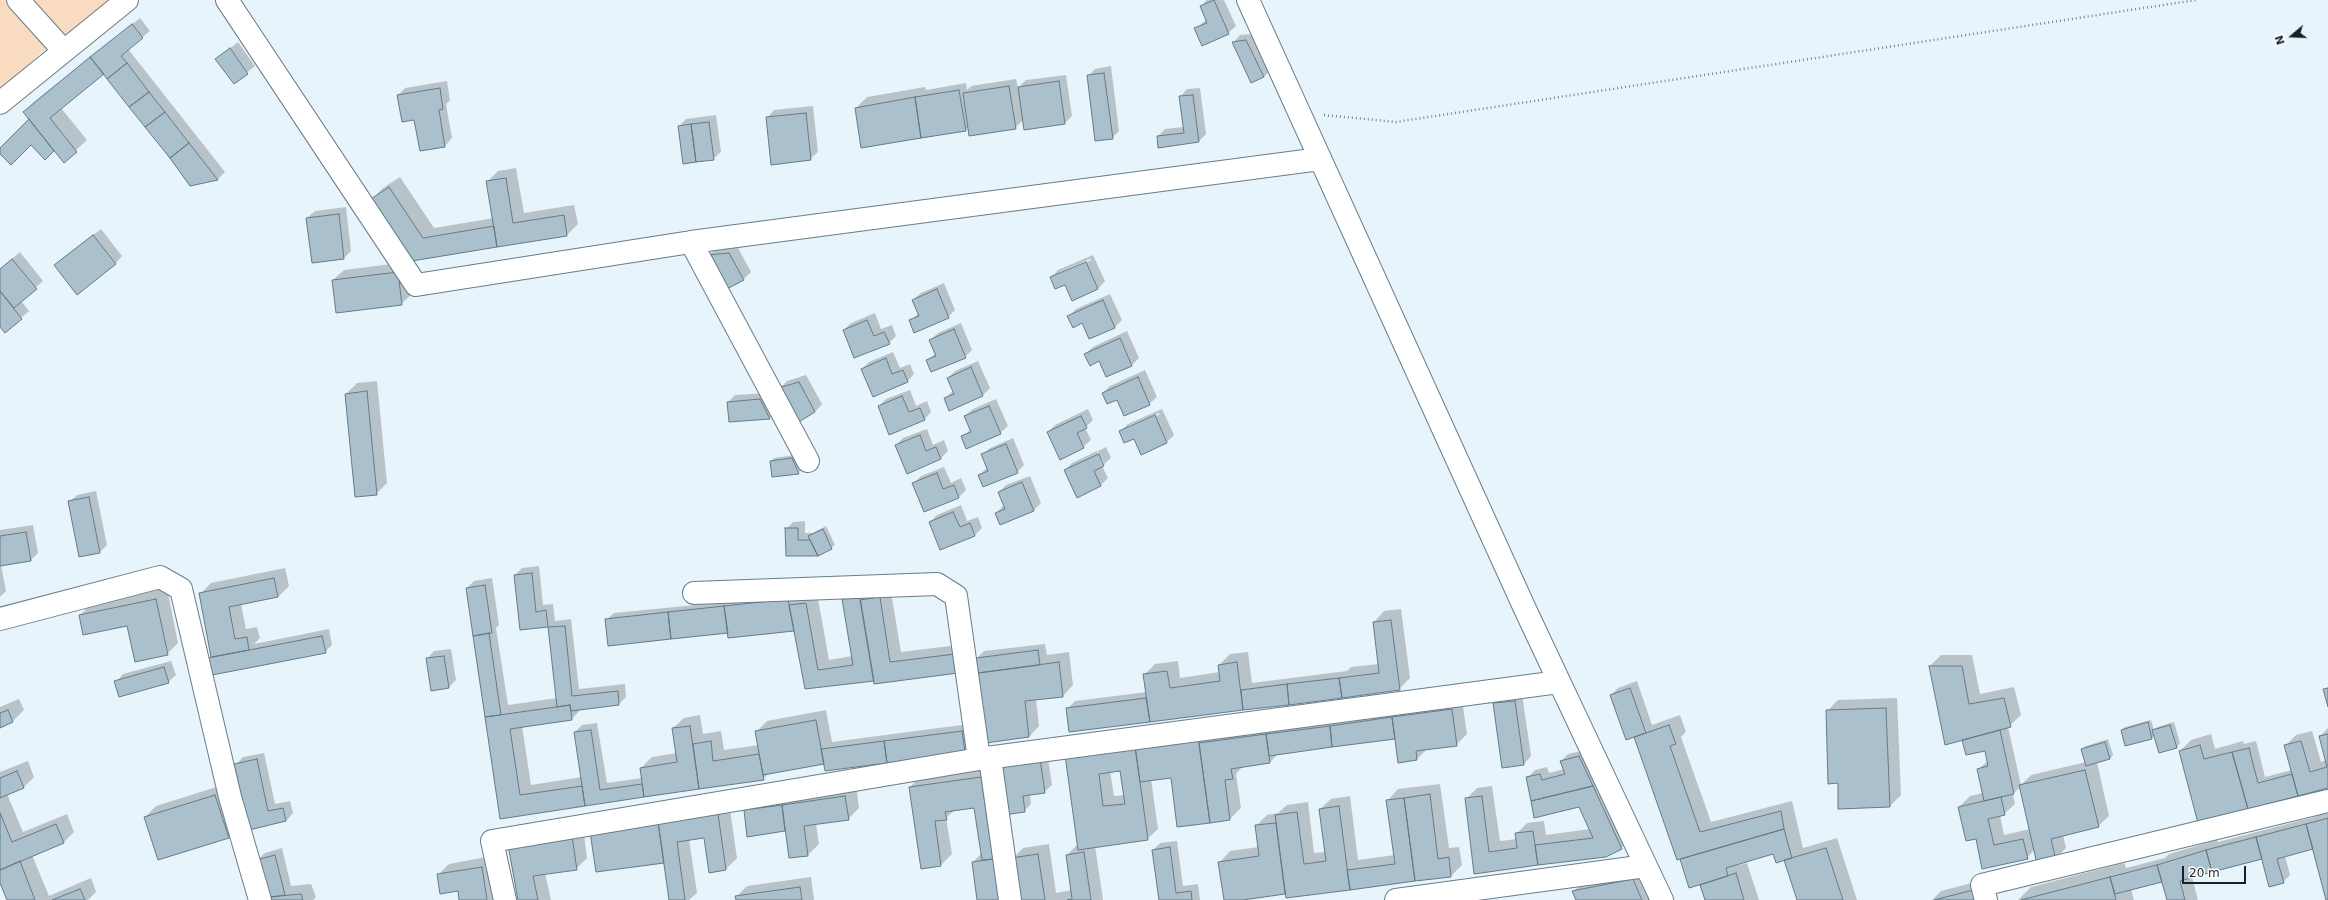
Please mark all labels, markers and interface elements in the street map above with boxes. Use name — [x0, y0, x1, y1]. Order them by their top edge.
north arrow — [2272, 16, 2312, 56]
text: N — [2273, 34, 2288, 47]
scale bar — [2184, 858, 2248, 884]
text: 20 m — [2189, 866, 2220, 880]

